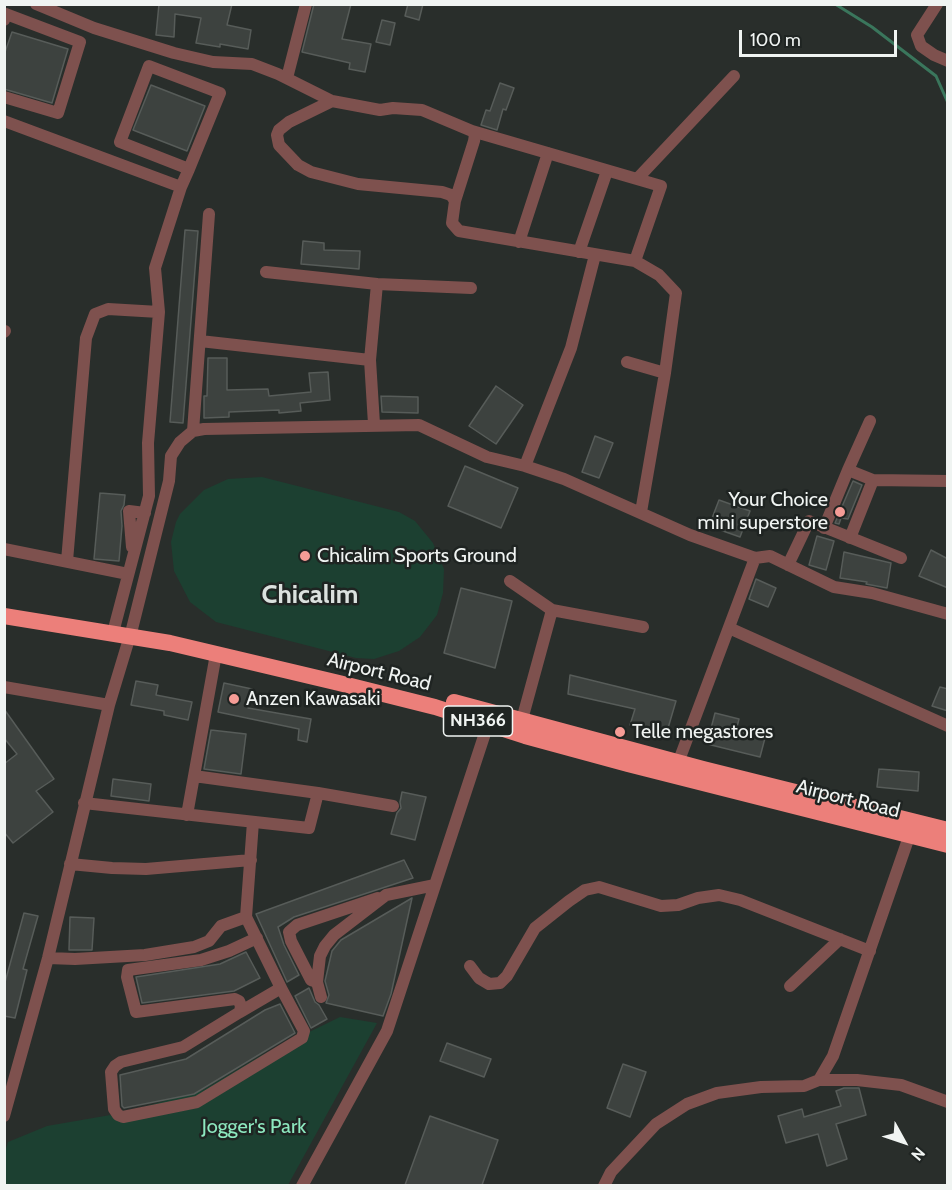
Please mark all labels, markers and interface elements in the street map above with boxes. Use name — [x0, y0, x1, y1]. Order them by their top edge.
scale bar — [742, 18, 900, 56]
text: 100 m — [750, 29, 801, 51]
place label: Your Choice mini superstore — [698, 488, 828, 535]
marker: Your Choice mini superstore — [833, 505, 847, 519]
place label: Chicalim Sports Ground — [317, 544, 517, 568]
marker: Chicalim Sports Ground — [298, 549, 312, 563]
district label: Chicalim — [262, 579, 358, 611]
street label: Airport Road — [325, 648, 433, 696]
place label: Anzen Kawasaki — [246, 687, 380, 711]
marker: Anzen Kawasaki — [227, 692, 241, 706]
road number: NH366 — [444, 706, 512, 736]
place label: Telle megastores — [632, 720, 773, 744]
marker: Telle megastores — [613, 725, 627, 739]
street label: Airport Road — [794, 775, 902, 823]
north arrow — [874, 1112, 934, 1172]
park label: Jogger's Park — [202, 1115, 306, 1139]
text: N — [907, 1143, 929, 1164]

